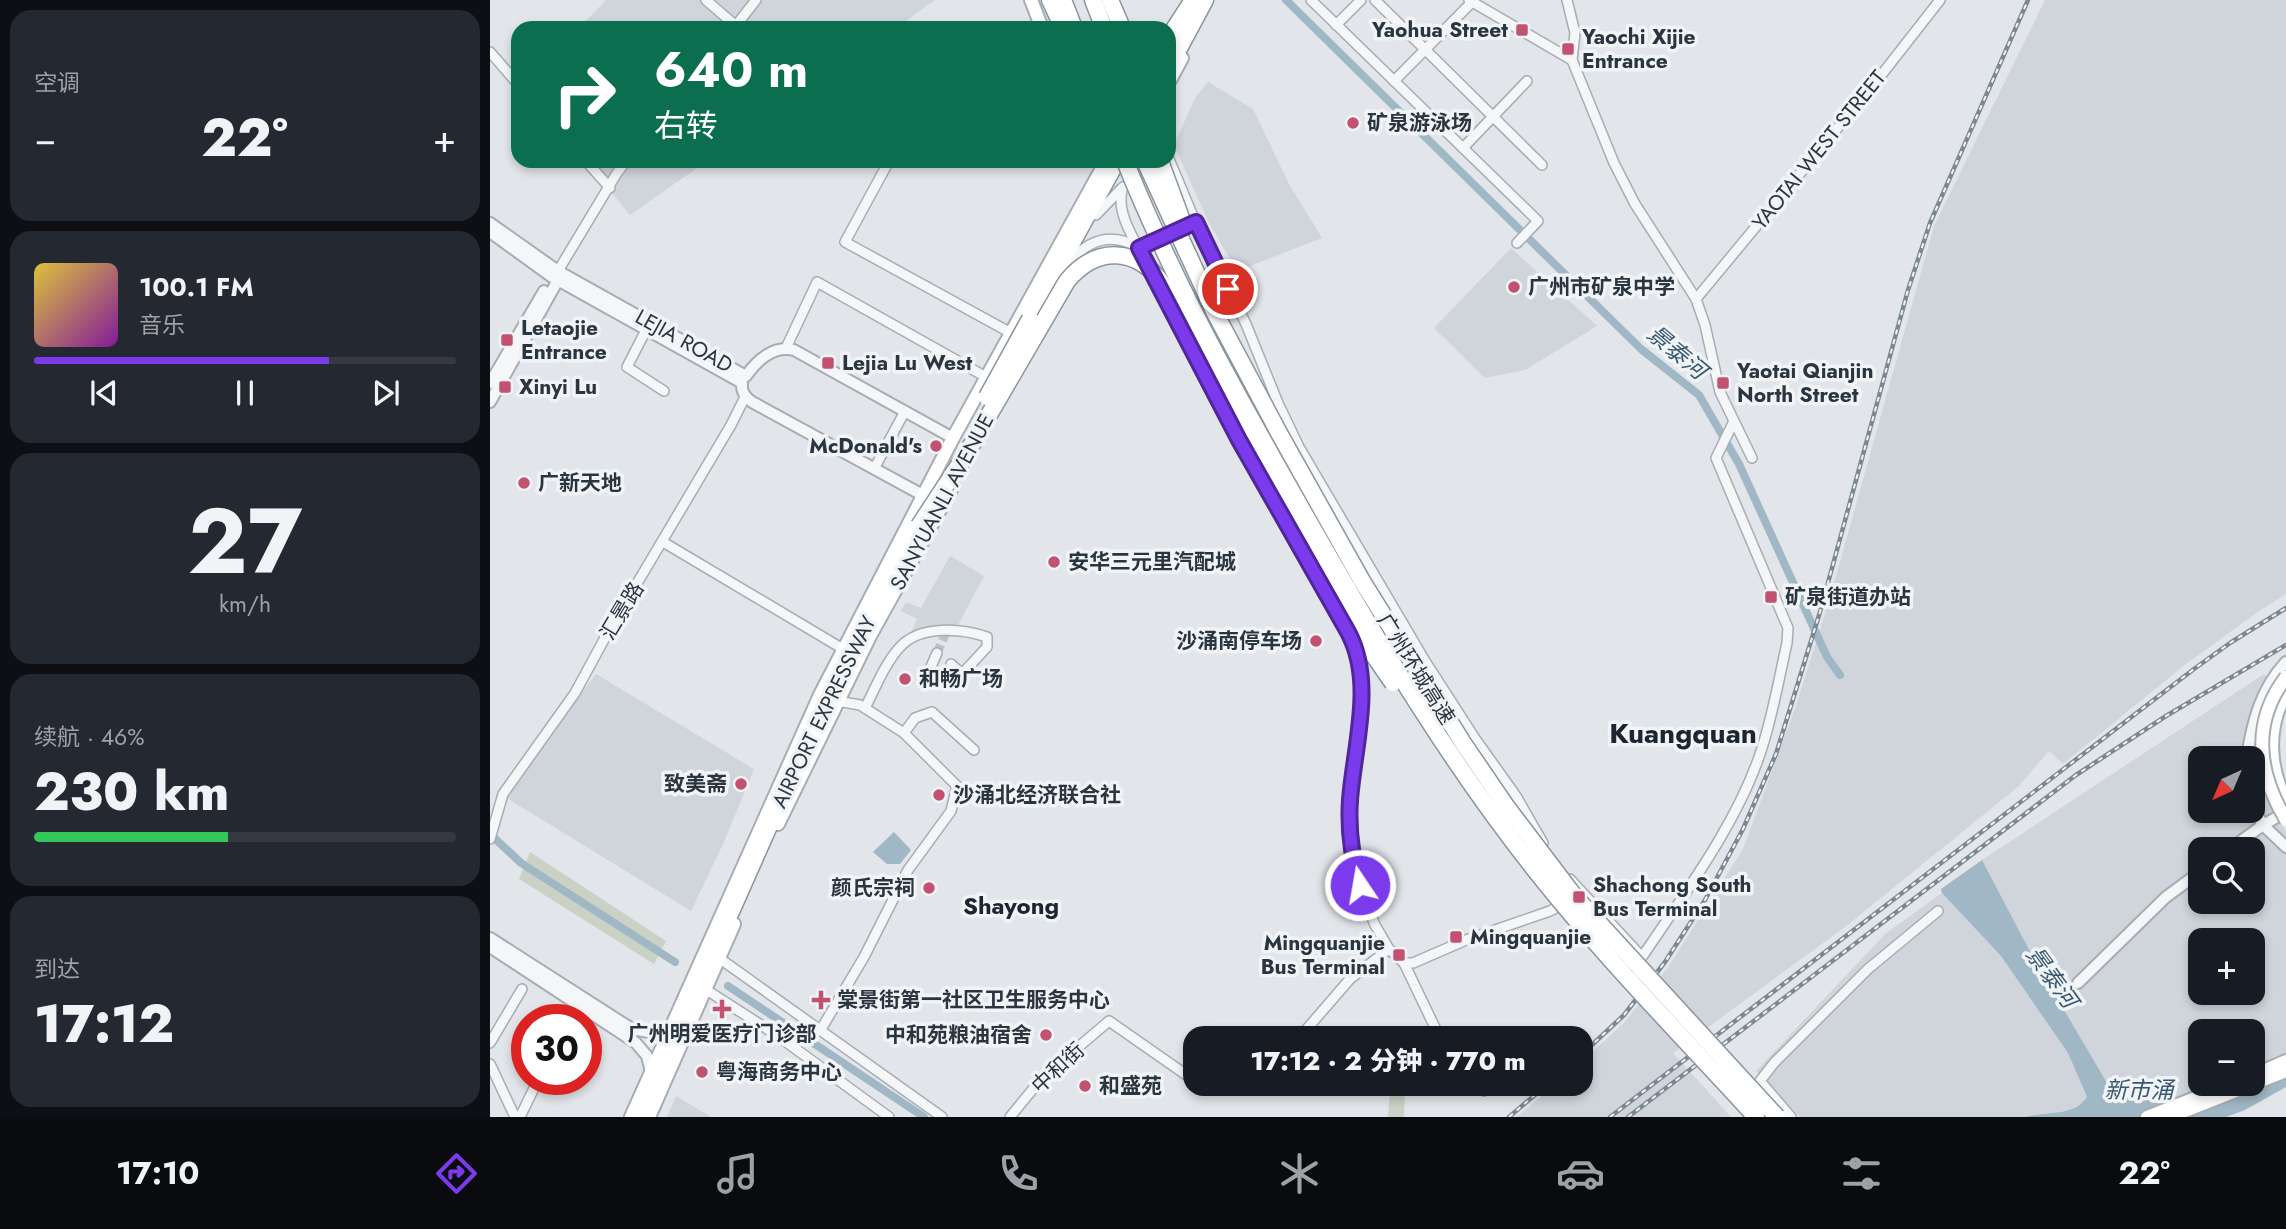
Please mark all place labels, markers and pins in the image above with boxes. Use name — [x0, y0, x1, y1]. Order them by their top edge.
place label: Yaohua Street — [1371, 15, 1508, 45]
marker: Yaohua Street — [1514, 22, 1530, 38]
place label: Yaochi Xijie Entrance — [1581, 22, 1696, 76]
marker: Yaochi Xijie Entrance — [1560, 41, 1576, 57]
place label: 矿泉游泳场 — [1367, 108, 1472, 138]
marker: 矿泉游泳场 — [1345, 115, 1361, 131]
pin — [1198, 259, 1258, 319]
place label: 广州市矿泉中学 — [1528, 272, 1675, 302]
marker: 广州市矿泉中学 — [1506, 279, 1522, 295]
place label: Letaojie Entrance — [521, 313, 607, 367]
marker: Letaojie Entrance — [499, 332, 515, 348]
place label: Lejia Lu West — [842, 348, 973, 378]
marker: Lejia Lu West — [820, 355, 836, 371]
place label: Yaotai Qianjin North Street — [1736, 356, 1873, 410]
place label: Xinyi Lu — [519, 372, 597, 402]
marker: Yaotai Qianjin North Street — [1715, 375, 1731, 391]
marker: Xinyi Lu — [497, 379, 513, 395]
place label: McDonald's — [809, 431, 922, 461]
marker: McDonald's — [928, 438, 944, 454]
place label: 广新天地 — [538, 468, 622, 498]
marker: 广新天地 — [516, 475, 532, 491]
place label: 安华三元里汽配城 — [1068, 547, 1236, 577]
marker: 安华三元里汽配城 — [1046, 554, 1062, 570]
place label: 矿泉街道办站 — [1785, 582, 1911, 612]
marker: 矿泉街道办站 — [1763, 589, 1779, 605]
place label: 沙涌南停车场 — [1176, 626, 1302, 656]
marker: 沙涌南停车场 — [1308, 633, 1324, 649]
place label: 和畅广场 — [919, 664, 1003, 694]
marker: 和畅广场 — [897, 671, 913, 687]
place label: 致美斋 — [664, 769, 727, 799]
marker: 致美斋 — [733, 776, 749, 792]
place label: 沙涌北经济联合社 — [953, 780, 1121, 810]
marker: 沙涌北经济联合社 — [931, 787, 947, 803]
place label: Shachong South Bus Terminal — [1593, 870, 1752, 924]
place label: 颜氏宗祠 — [831, 873, 915, 903]
marker: 颜氏宗祠 — [921, 880, 937, 896]
marker: Shachong South Bus Terminal — [1571, 889, 1587, 905]
place label: Mingquanjie — [1470, 922, 1591, 952]
place label: Mingquanjie Bus Terminal — [1261, 928, 1385, 982]
marker: Mingquanjie — [1448, 929, 1464, 945]
marker: Mingquanjie Bus Terminal — [1391, 947, 1407, 963]
place label: 棠景街第一社区卫生服务中心 — [837, 985, 1110, 1015]
marker: 棠景街第一社区卫生服务中心 — [811, 990, 831, 1010]
marker: 广州明爱医疗门诊部 — [712, 999, 732, 1019]
place label: 广州明爱医疗门诊部 — [628, 1019, 817, 1049]
place label: 中和苑粮油宿舍 — [885, 1020, 1032, 1050]
marker: 中和苑粮油宿舍 — [1038, 1027, 1054, 1043]
place label: 粤海商务中心 — [716, 1057, 842, 1087]
marker: 粤海商务中心 — [694, 1064, 710, 1080]
place label: 和盛苑 — [1099, 1071, 1162, 1101]
marker: 和盛苑 — [1077, 1078, 1093, 1094]

